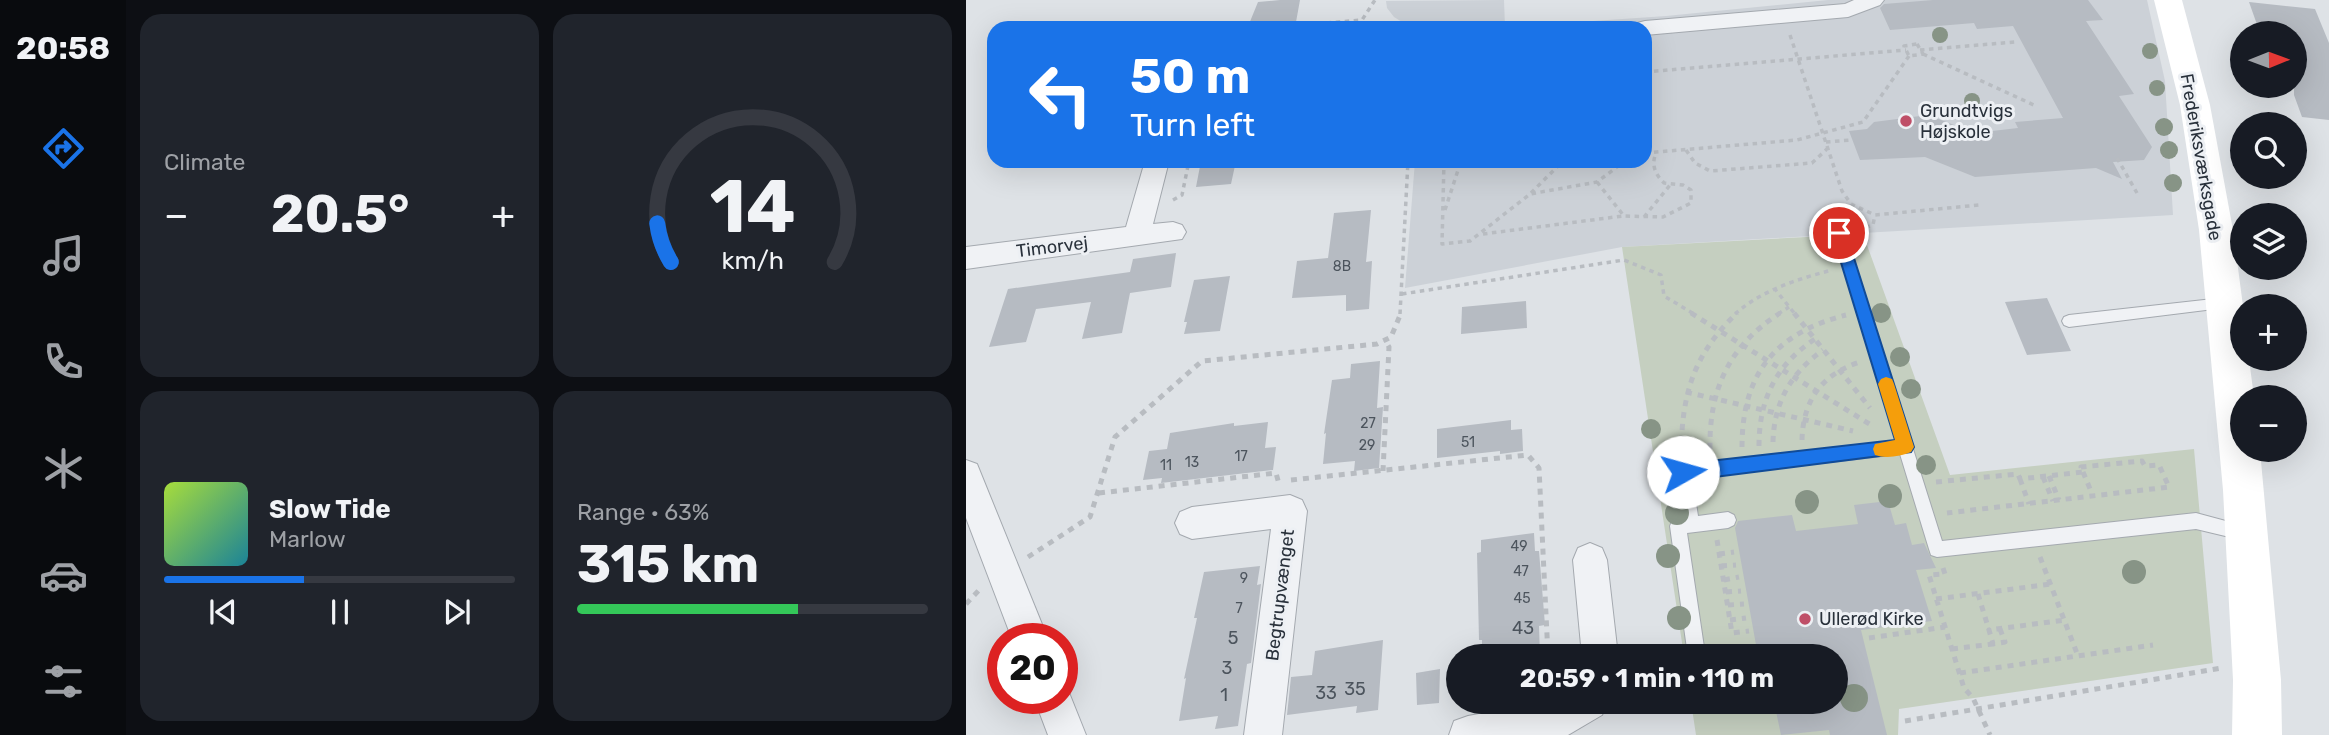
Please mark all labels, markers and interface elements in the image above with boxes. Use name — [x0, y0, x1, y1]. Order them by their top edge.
north arrow — [2230, 21, 2306, 98]
map controls — [2230, 21, 2307, 462]
text: 20:58 — [16, 29, 110, 67]
text: 50 m — [1130, 47, 1250, 105]
icon: left — [1015, 49, 1106, 140]
street label: Frederiksværksgade — [2175, 72, 2227, 242]
place label: Grundtvigs Højskole — [1920, 100, 2013, 143]
text: Turn left — [1130, 106, 1255, 144]
button: search — [2230, 112, 2307, 189]
marker: Grundtvigs Højskole — [1898, 113, 1914, 129]
icon: directions — [39, 124, 88, 173]
text: Climate — [164, 148, 245, 176]
text: 14 — [710, 164, 795, 250]
text: 20.5° — [271, 183, 409, 245]
text: − — [164, 192, 189, 238]
text: + — [491, 192, 515, 238]
pin — [1809, 203, 1869, 263]
button: layers — [2230, 203, 2307, 280]
icon: arrive — [1820, 214, 1858, 252]
icon: music — [39, 231, 88, 280]
street label: Timorvej — [1015, 232, 1089, 262]
text: km/h — [721, 245, 784, 274]
house number: 8B — [1333, 258, 1351, 275]
button: + — [2230, 294, 2307, 371]
icon: phone — [39, 337, 88, 386]
button: − — [2230, 385, 2307, 462]
house number: 27 — [1360, 415, 1376, 432]
house number: 51 — [1461, 434, 1475, 451]
position arrow — [1646, 435, 1720, 509]
house number: 29 — [1359, 437, 1375, 454]
icon: climate — [39, 444, 88, 493]
house number: 17 — [1234, 448, 1248, 465]
house number: 13 — [1185, 454, 1199, 471]
house number: 11 — [1160, 457, 1172, 474]
text: Slow Tide — [269, 494, 391, 525]
text: Range · 63% — [577, 498, 709, 526]
text: Marlow — [269, 525, 346, 553]
street label: Begtrupvænget — [1261, 528, 1299, 662]
text: 315 km — [577, 533, 759, 595]
house number: 49 — [1511, 538, 1527, 555]
icon: car — [39, 551, 88, 600]
house number: 47 — [1513, 563, 1529, 580]
house number: 9 — [1240, 570, 1248, 587]
house number: 45 — [1513, 590, 1531, 607]
icon: previous — [204, 593, 242, 631]
icon: pause — [321, 593, 359, 631]
icon: next — [438, 593, 476, 631]
house number: 7 — [1235, 600, 1243, 617]
place label: Ullerød Kirke — [1819, 608, 1924, 630]
marker: Ullerød Kirke — [1797, 611, 1813, 627]
house number: 43 — [1512, 617, 1534, 639]
speed limit sign: 20 — [987, 623, 1078, 714]
house number: 5 — [1228, 627, 1238, 649]
icon: filters — [39, 657, 88, 706]
house number: 3 — [1222, 657, 1232, 679]
text: 20:59 · 1 min · 110 m — [1520, 663, 1774, 694]
house number: 35 — [1344, 678, 1366, 700]
house number: 33 — [1315, 682, 1337, 704]
house number: 1 — [1220, 684, 1228, 706]

